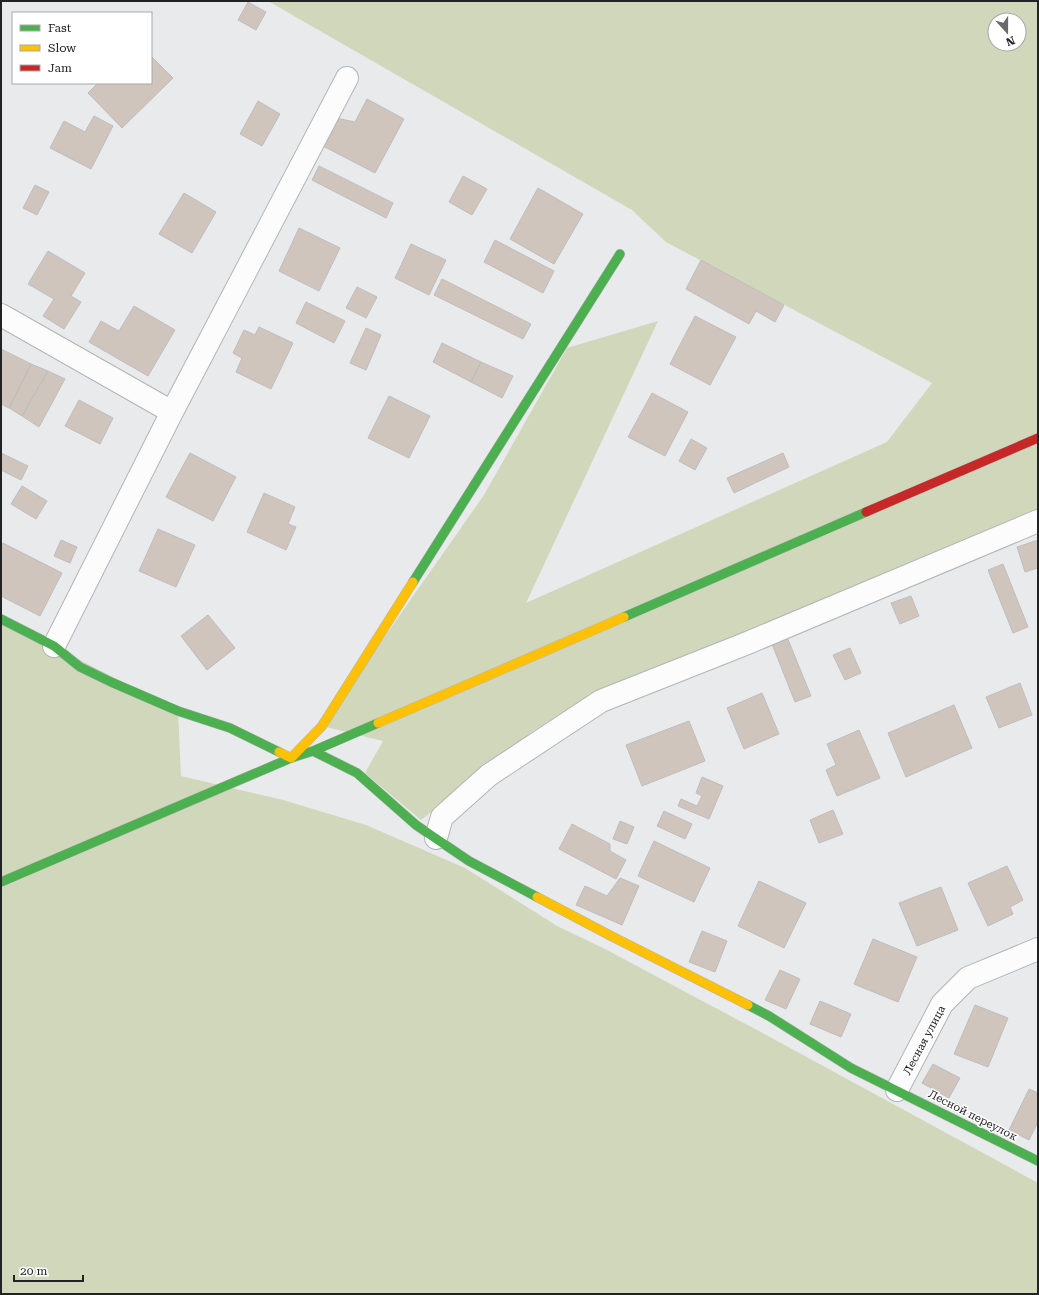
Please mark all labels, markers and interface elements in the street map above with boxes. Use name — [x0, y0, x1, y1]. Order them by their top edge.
legend — [12, 12, 152, 84]
north arrow — [987, 12, 1027, 52]
text: Fast — [48, 21, 72, 35]
text: N — [1004, 33, 1017, 49]
text: Slow — [48, 41, 76, 55]
text: Jam — [48, 61, 72, 75]
street label: Лесная улица — [901, 1003, 948, 1077]
street label: Лесной переулок — [926, 1087, 1019, 1143]
scale bar — [14, 1257, 83, 1283]
text: 20 m — [20, 1264, 47, 1278]

